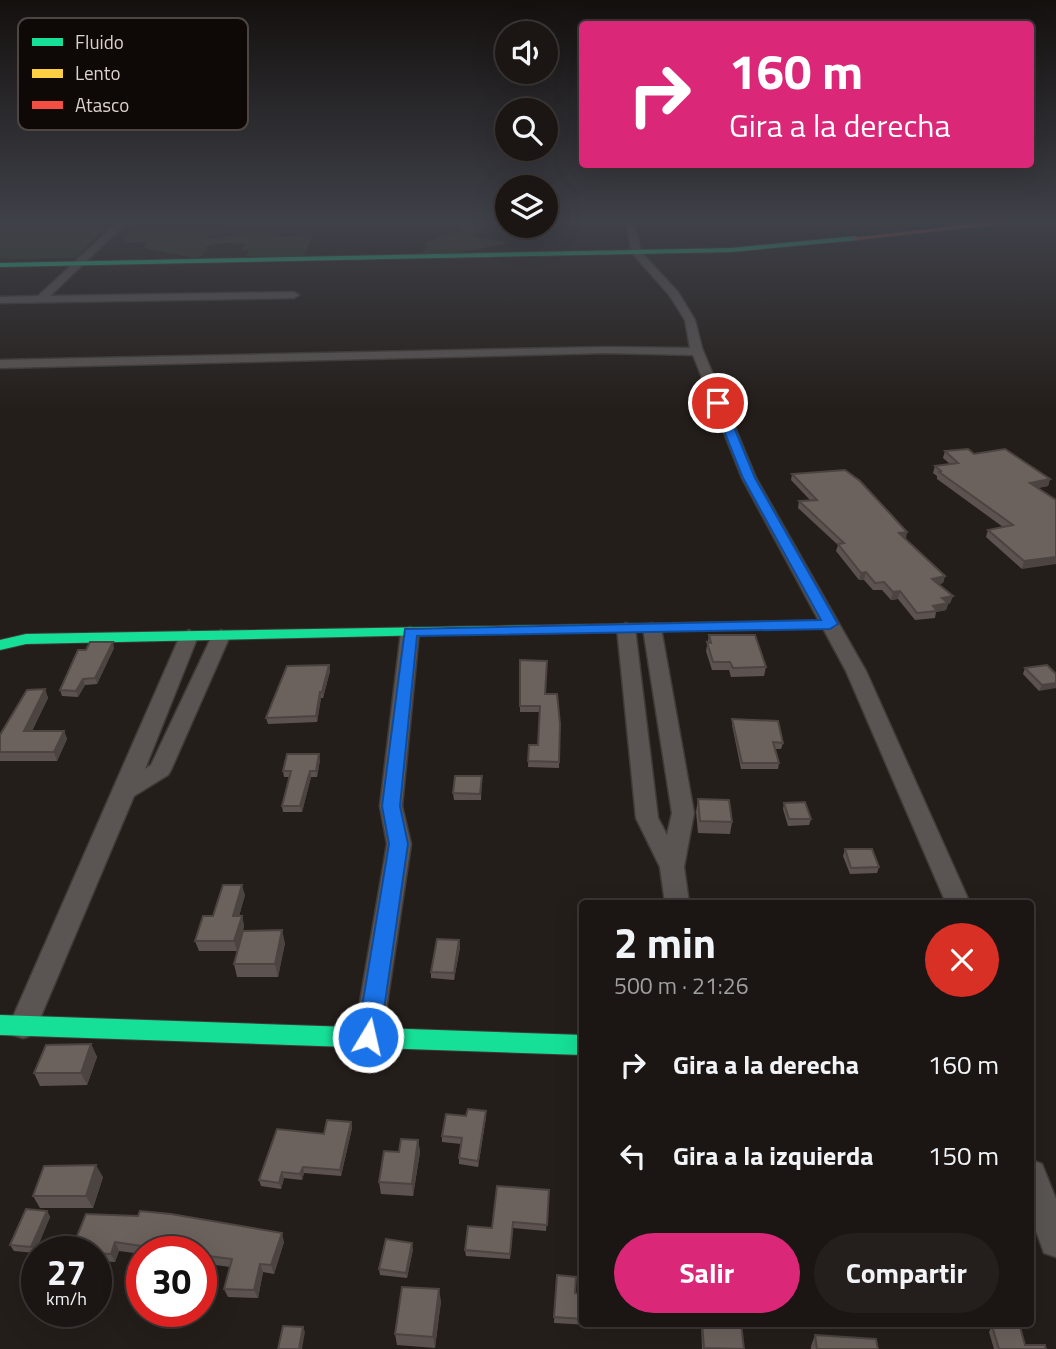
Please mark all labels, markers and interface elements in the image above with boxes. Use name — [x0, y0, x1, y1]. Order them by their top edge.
legend — [18, 18, 248, 130]
map controls — [495, 21, 558, 238]
button: sound — [495, 21, 558, 84]
text: Fluido — [75, 27, 124, 56]
text: 160 m — [729, 33, 863, 108]
icon: right — [614, 49, 705, 140]
text: Lento — [75, 58, 120, 87]
text: Atasco — [75, 90, 129, 119]
button: search — [495, 98, 558, 161]
text: Gira a la derecha — [729, 101, 951, 149]
button: layers — [495, 175, 558, 238]
pin — [688, 373, 748, 433]
icon: arrive — [699, 384, 737, 422]
text: 2 min — [614, 910, 716, 974]
button: close — [925, 923, 999, 997]
text: 500 m · 21:26 — [614, 968, 749, 1003]
position arrow — [331, 1000, 405, 1074]
text: Gira a la derecha — [673, 1045, 859, 1084]
text: 160 m — [928, 1045, 999, 1084]
icon: right — [614, 1046, 652, 1084]
text: Gira a la izquierda — [673, 1136, 874, 1175]
text: 150 m — [928, 1136, 999, 1175]
icon: left — [614, 1137, 652, 1175]
button: Salir — [614, 1233, 800, 1313]
button: Compartir — [814, 1233, 999, 1313]
speed limit sign: 30 — [126, 1236, 217, 1327]
text: 27 — [47, 1245, 86, 1299]
text: km/h — [46, 1285, 87, 1312]

